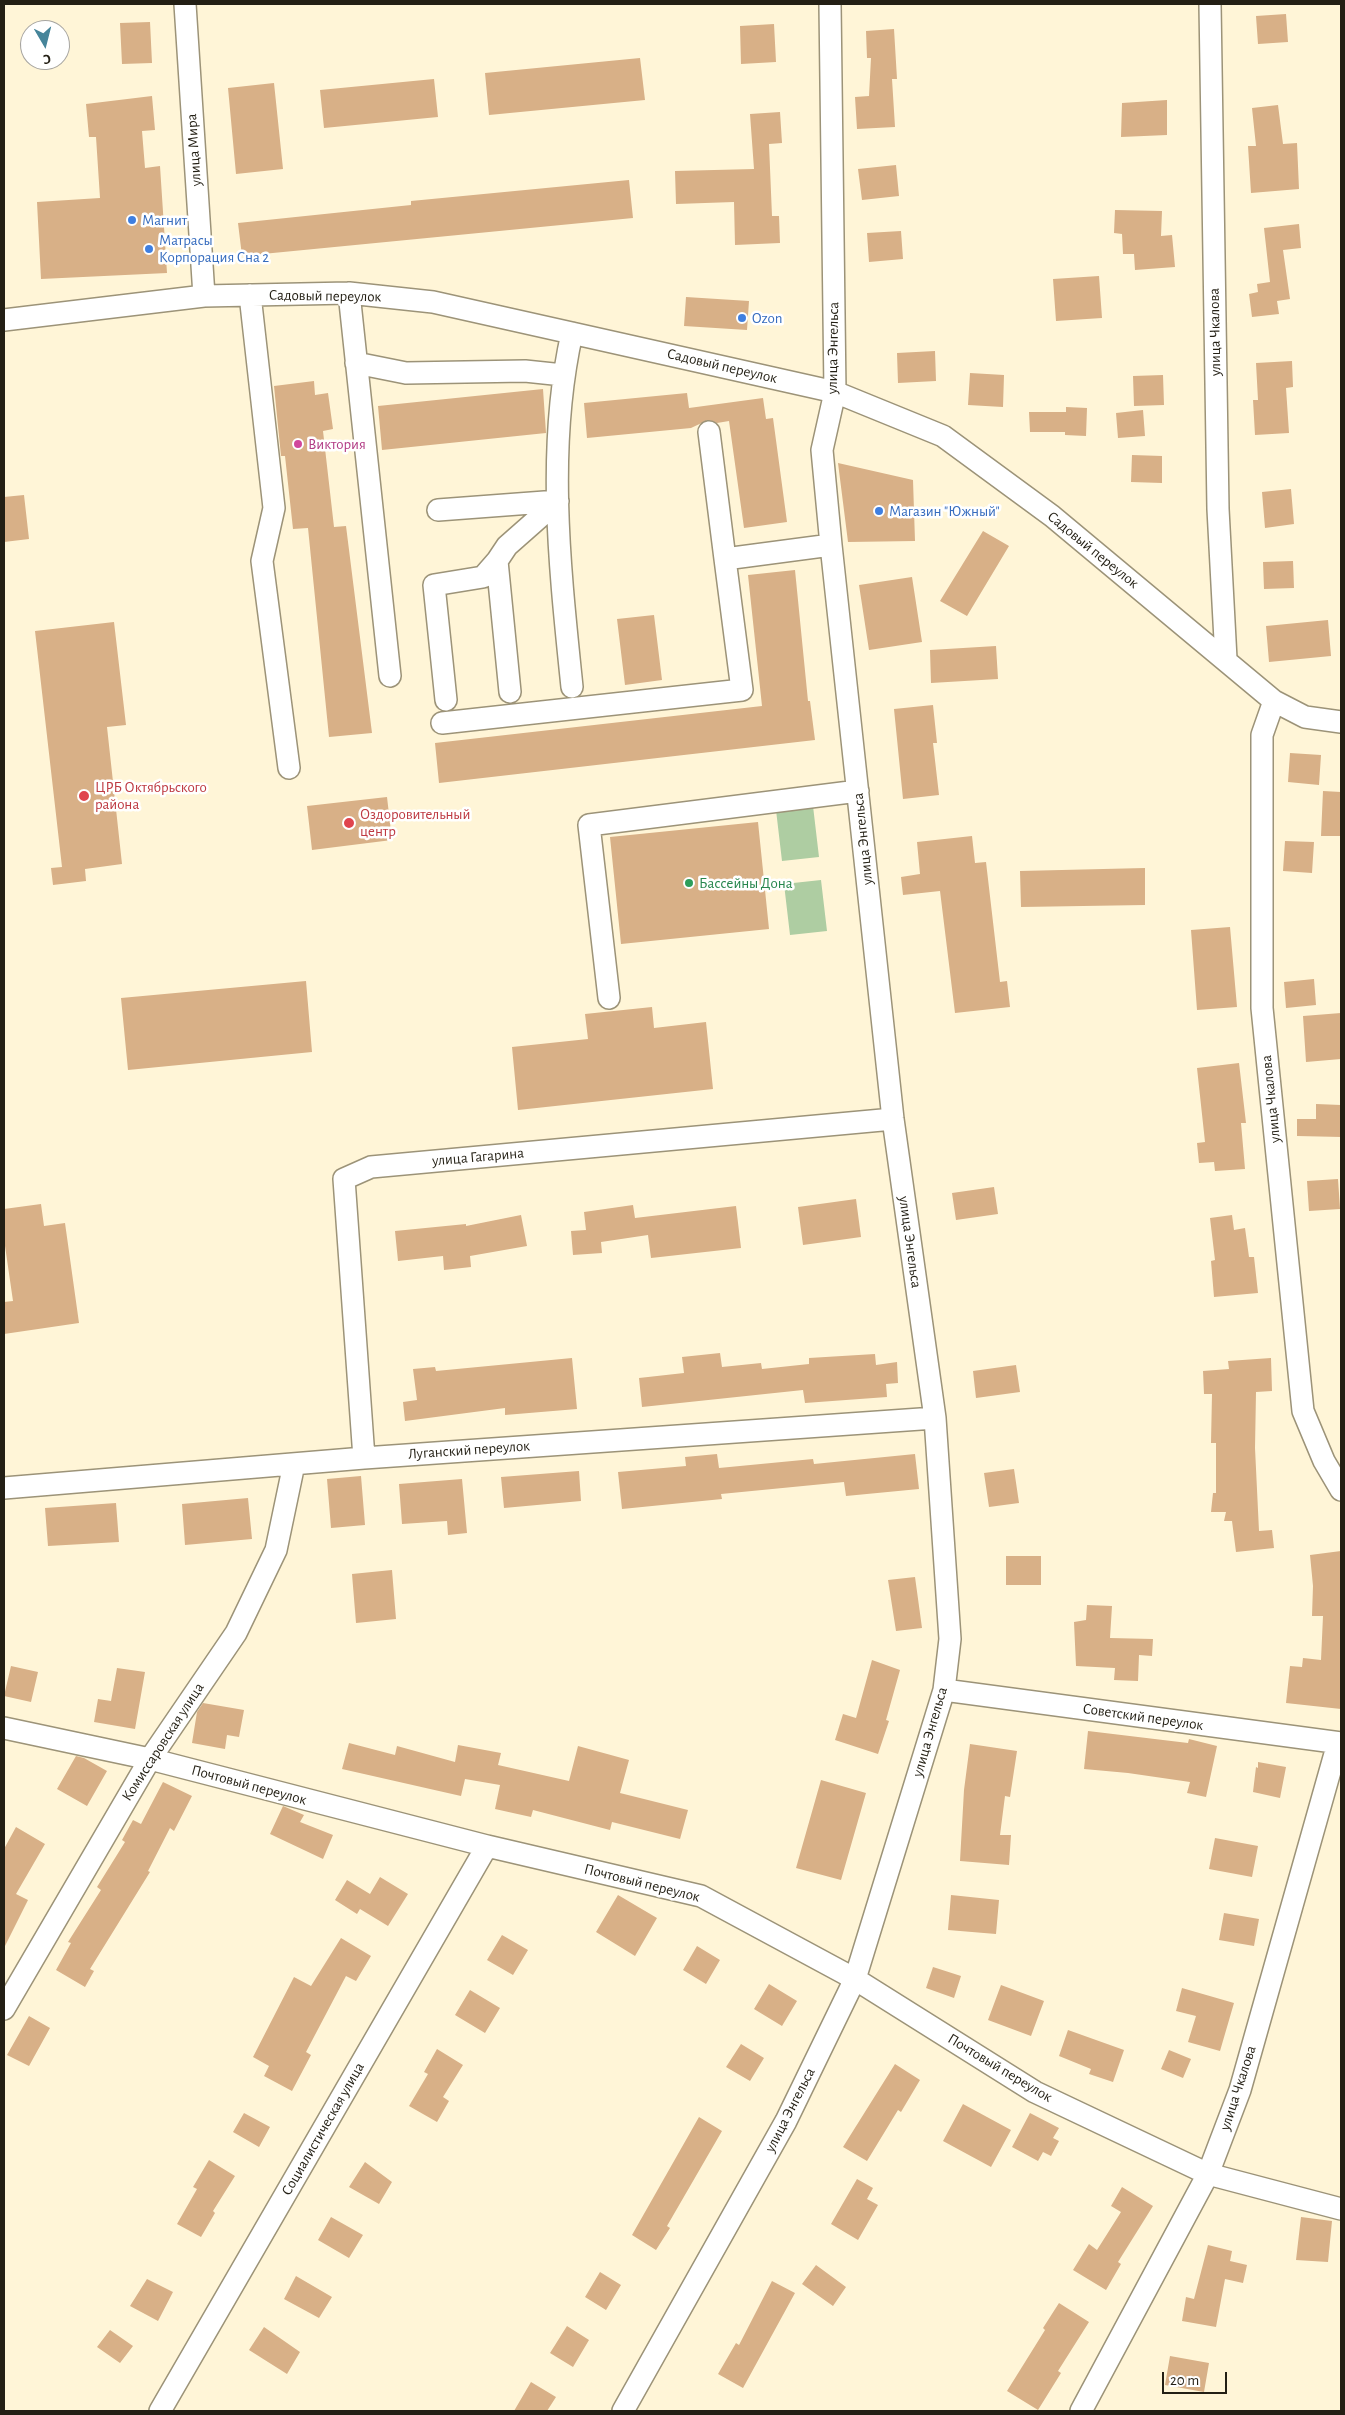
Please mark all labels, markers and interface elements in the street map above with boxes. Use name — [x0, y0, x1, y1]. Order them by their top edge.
north arrow — [20, 20, 70, 70]
text: С — [42, 51, 52, 66]
street label: улица Мира — [182, 113, 206, 187]
place label: Магнит — [142, 211, 187, 229]
marker: Магнит — [126, 214, 138, 226]
place label: Матрасы Корпорация Сна 2 — [159, 231, 269, 266]
marker: Матрасы Корпорация Сна 2 — [143, 243, 155, 255]
street label: Садовый переулок — [269, 286, 381, 306]
street label: улица Чкалова — [1205, 288, 1225, 376]
street label: улица Энгельса — [823, 302, 843, 394]
place label: Ozon — [752, 309, 782, 327]
marker: Ozon — [736, 312, 748, 324]
street label: Садовый переулок — [665, 345, 779, 387]
place label: Виктория — [308, 435, 366, 453]
marker: Виктория — [292, 438, 304, 450]
place label: Магазин "Южный" — [889, 502, 1000, 520]
marker: Магазин "Южный" — [873, 505, 885, 517]
street label: Садовый переулок — [1044, 508, 1142, 592]
place label: ЦРБ Октябрьского района — [95, 778, 207, 813]
marker: ЦРБ Октябрьского района — [77, 789, 91, 803]
street label: улица Энгельса — [849, 792, 877, 886]
place label: Оздоровительный центр — [360, 805, 470, 840]
marker: Оздоровительный центр — [342, 816, 356, 830]
place label: Бассейны Дона — [699, 874, 793, 892]
marker: Бассейны Дона — [683, 877, 695, 889]
street label: улица Чкалова — [1257, 1054, 1285, 1144]
street label: улица Гагарина — [431, 1144, 525, 1170]
street label: улица Энгельса — [895, 1195, 925, 1289]
street label: Луганский переулок — [407, 1437, 531, 1463]
street label: Комиссаровская улица — [118, 1679, 208, 1805]
street label: улица Энгельса — [909, 1685, 951, 1779]
street label: Советский переулок — [1082, 1700, 1204, 1734]
street label: Почтовый переулок — [189, 1761, 309, 1809]
street label: Почтовый переулок — [582, 1860, 702, 1906]
street label: Почтовый переулок — [945, 2030, 1055, 2106]
street label: улица Чкалова — [1216, 2043, 1260, 2133]
street label: Социалистическая улица — [278, 2059, 368, 2199]
street label: улица Энгельса — [761, 2065, 819, 2155]
scale bar — [1165, 2362, 1230, 2394]
text: 20 m — [1170, 2373, 1199, 2388]

